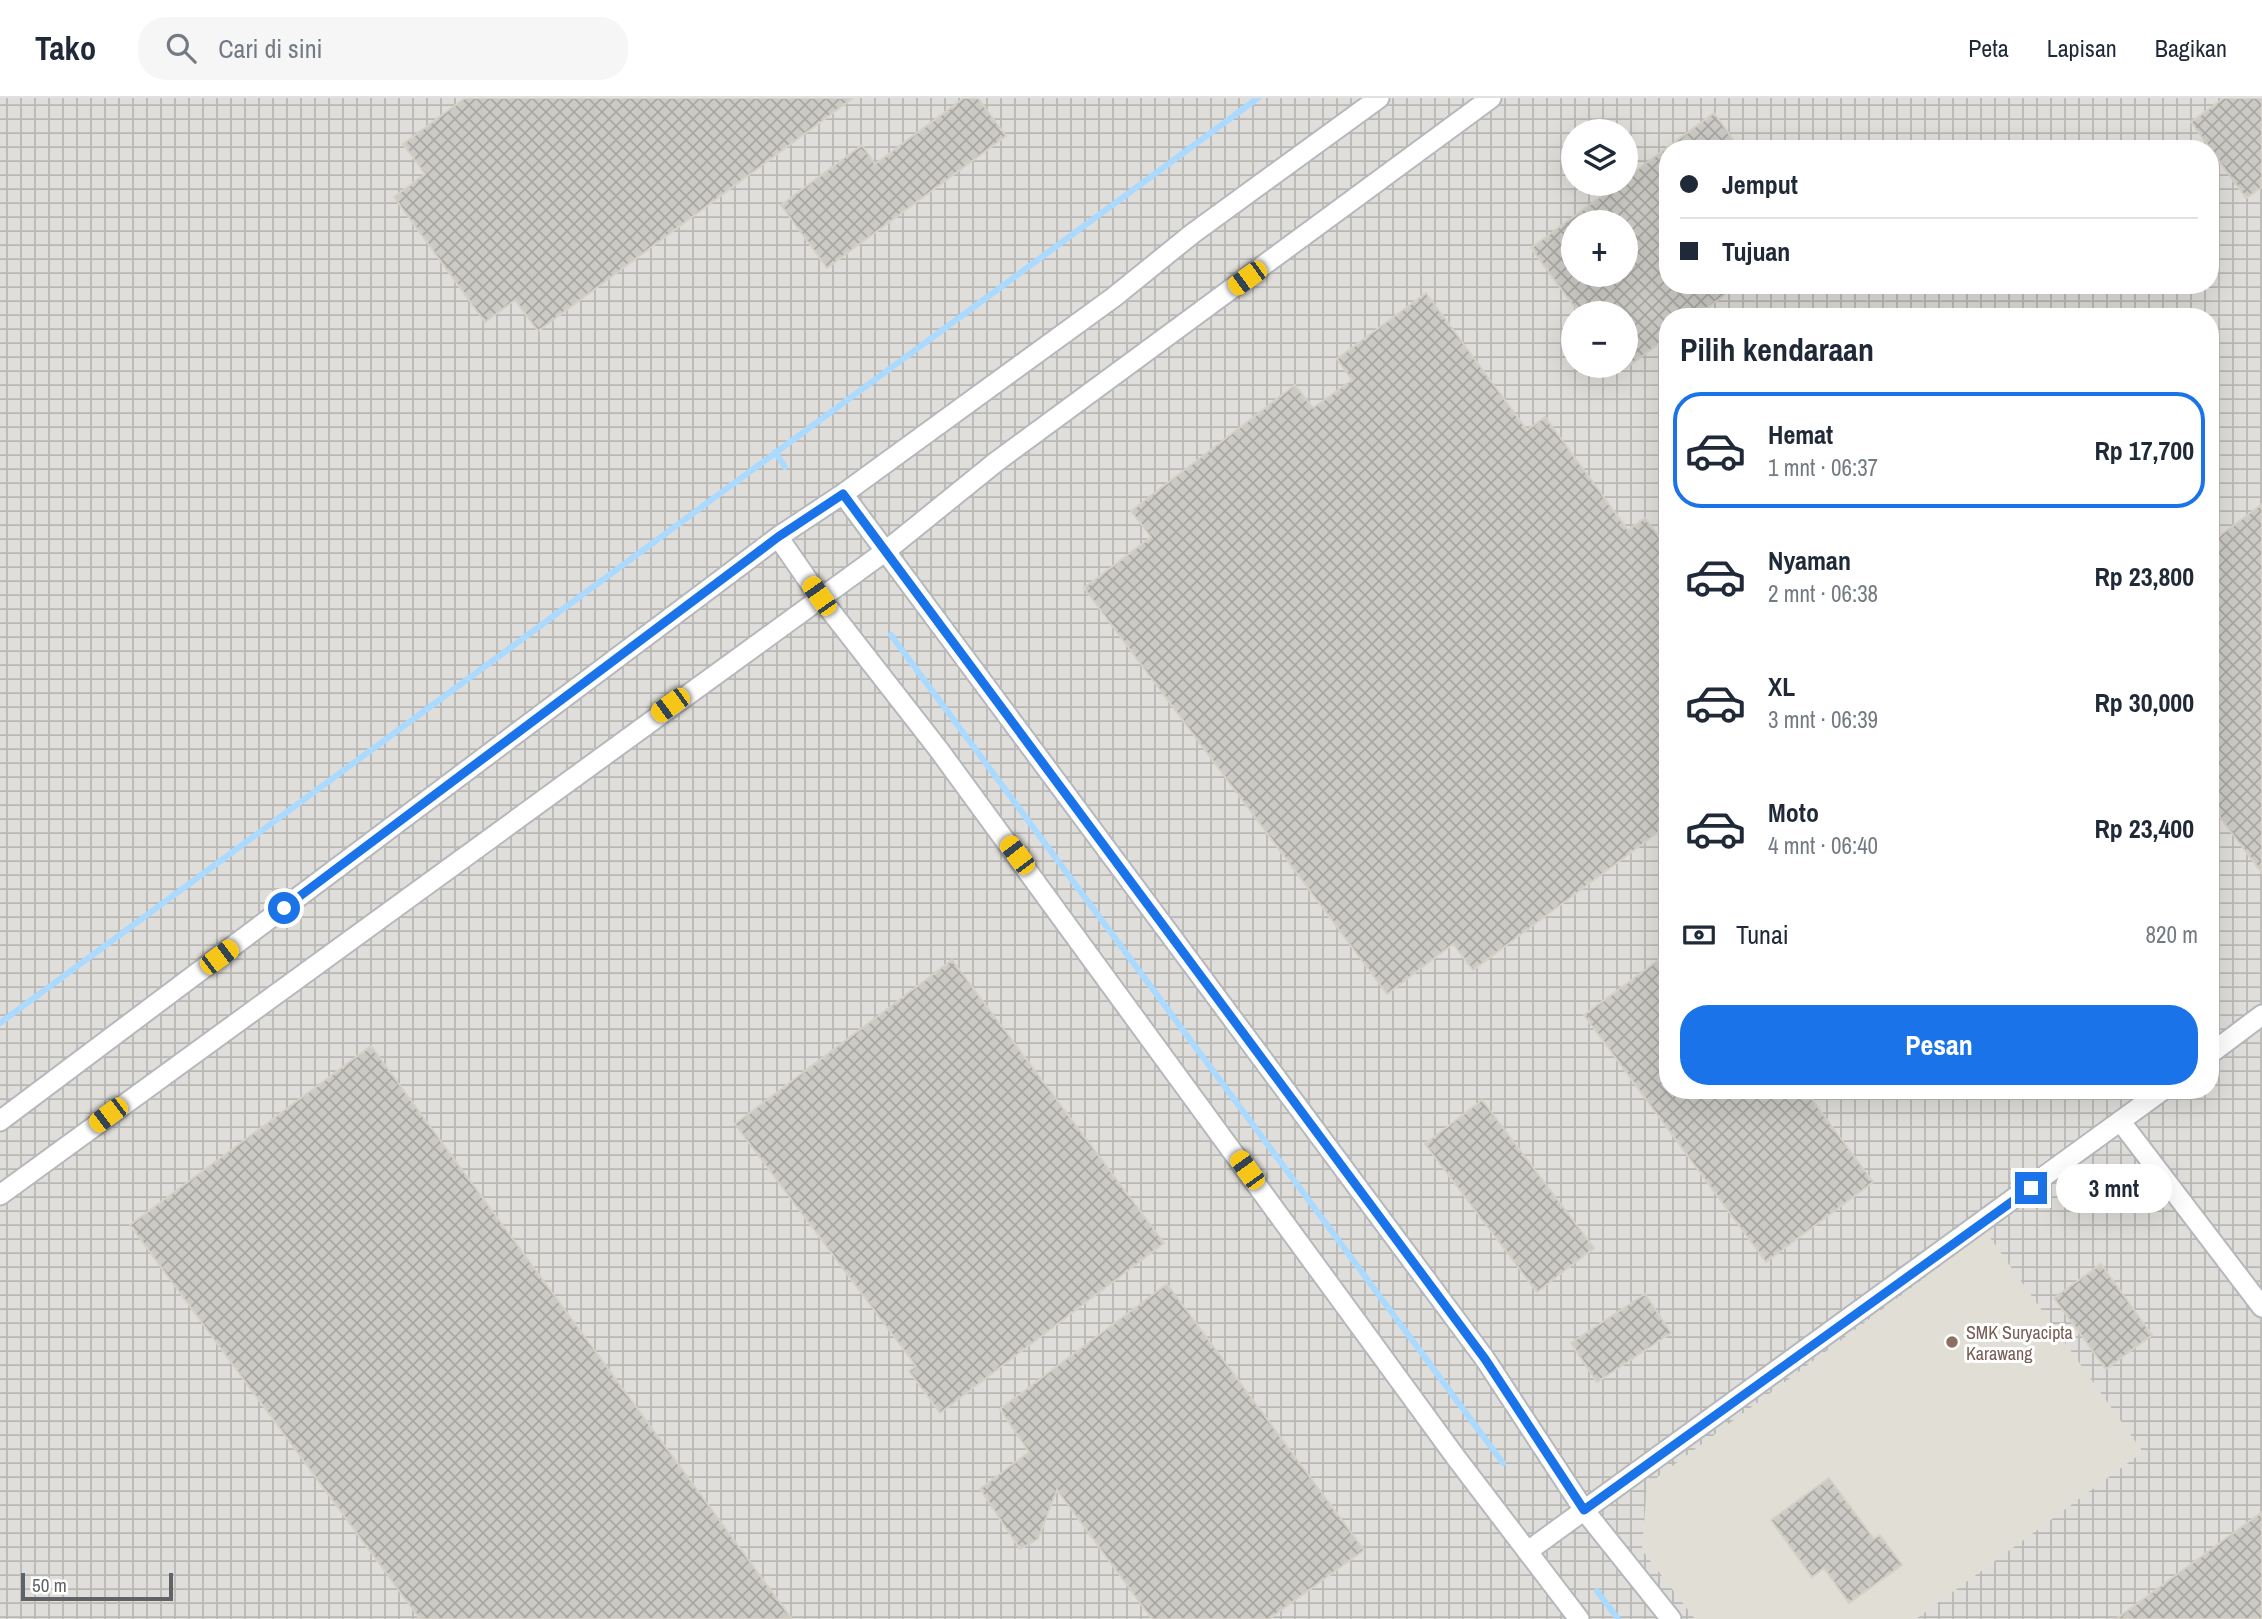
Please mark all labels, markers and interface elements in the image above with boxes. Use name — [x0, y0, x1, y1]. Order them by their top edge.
search box — [138, 17, 628, 80]
text: Tako — [35, 26, 96, 70]
icon: search — [162, 29, 200, 67]
text: Cari di sini — [218, 31, 322, 66]
text: Peta — [1968, 32, 2009, 64]
text: Lapisan — [2047, 32, 2117, 64]
text: Bagikan — [2155, 32, 2227, 64]
map controls — [1561, 119, 1638, 378]
button: layers — [1561, 119, 1638, 196]
text: Jemput — [1722, 167, 1798, 202]
button: + — [1561, 210, 1638, 287]
text: Tujuan — [1722, 234, 1790, 269]
car — [1224, 257, 1271, 299]
button: − — [1561, 301, 1638, 378]
text: Pilih kendaraan — [1680, 328, 1874, 371]
text: Hemat — [1768, 417, 1833, 452]
icon: car — [1684, 419, 1747, 482]
text: Rp 17,700 — [2094, 433, 2194, 468]
text: 1 mnt · 06:37 — [1768, 452, 1878, 483]
text: Nyaman — [1768, 543, 1851, 578]
icon: car — [1684, 545, 1747, 608]
text: Rp 23,800 — [2094, 559, 2194, 594]
car — [799, 573, 840, 619]
text: 2 mnt · 06:38 — [1768, 578, 1878, 609]
text: XL — [1768, 669, 1795, 704]
icon: car — [1684, 671, 1747, 734]
car — [647, 684, 694, 726]
text: Rp 30,000 — [2094, 685, 2194, 720]
text: 3 mnt · 06:39 — [1768, 704, 1878, 735]
text: Moto — [1768, 795, 1819, 830]
icon: car — [1684, 797, 1747, 860]
text: Rp 23,400 — [2094, 811, 2194, 846]
text: 4 mnt · 06:40 — [1768, 830, 1878, 861]
car — [996, 832, 1039, 878]
route start — [268, 892, 300, 924]
icon: cash — [1680, 916, 1718, 954]
text: Tunai — [1736, 917, 1789, 952]
text: 820 m — [2146, 919, 2198, 950]
car — [196, 936, 243, 978]
button: Pesan — [1680, 1005, 2198, 1085]
car — [85, 1094, 132, 1136]
car — [1227, 1147, 1268, 1193]
callout: 3 mnt — [2056, 1164, 2171, 1212]
route end — [2015, 1172, 2047, 1204]
text: 3 mnt — [2089, 1173, 2139, 1204]
place label: SMK Suryacipta Karawang — [1966, 1320, 2073, 1366]
marker: SMK Suryacipta Karawang — [1944, 1334, 1960, 1350]
scale bar — [21, 1570, 173, 1602]
text: 50 m — [32, 1572, 67, 1598]

